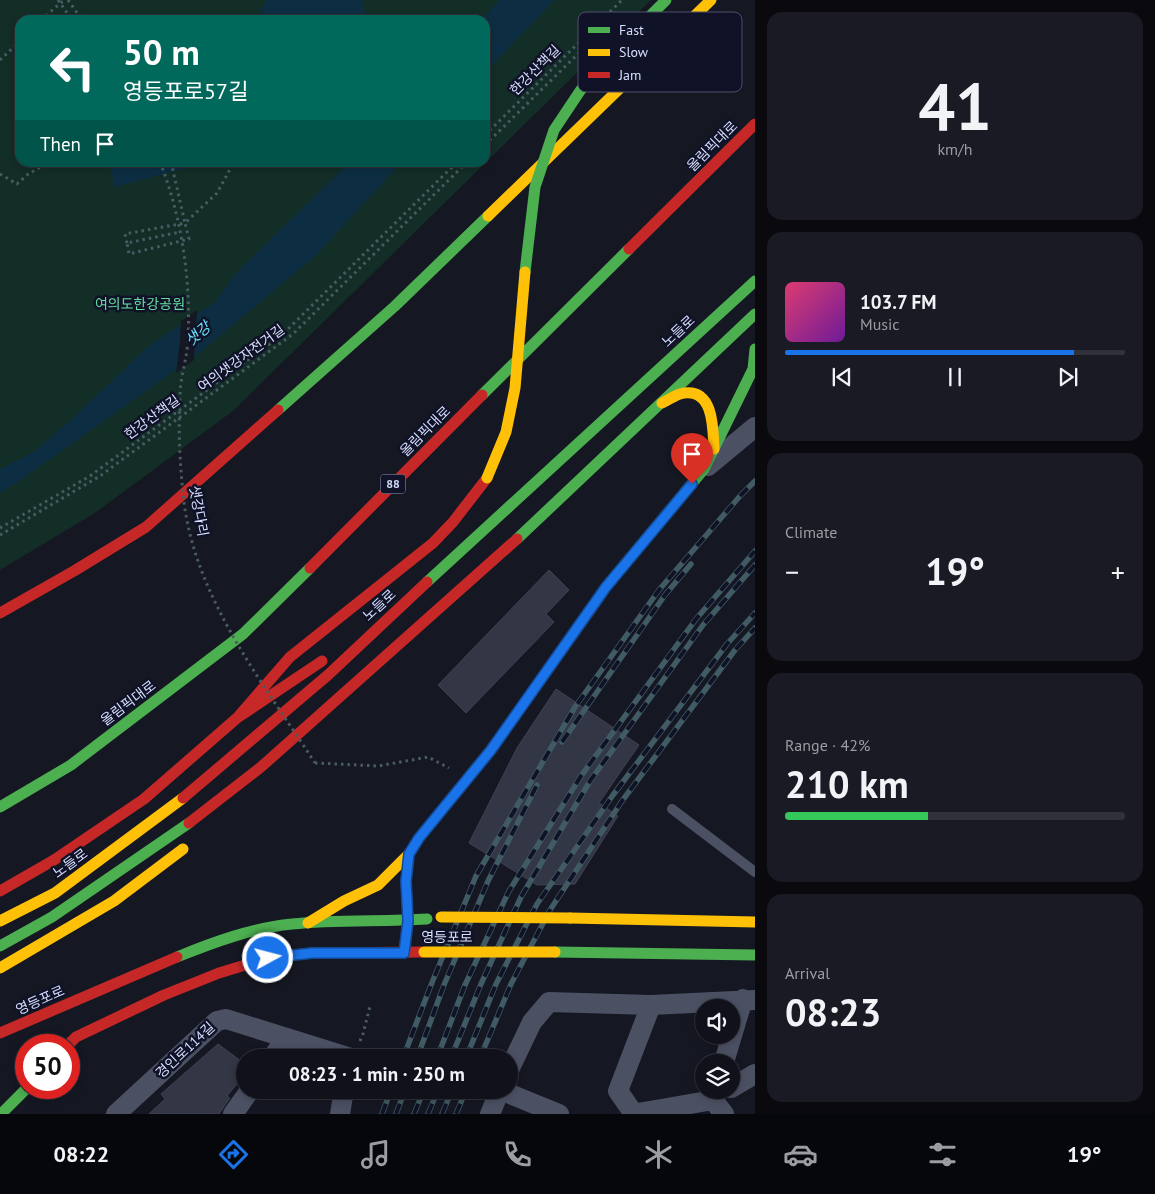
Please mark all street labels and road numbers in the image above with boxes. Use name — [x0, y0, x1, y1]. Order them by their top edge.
street label: 한강산책길 — [506, 41, 564, 99]
street label: 올림픽대로 — [683, 117, 741, 175]
street label: 노들로 — [658, 311, 698, 351]
street label: 여의샛강자전거길 — [194, 320, 288, 396]
street label: 한강산책길 — [121, 391, 183, 443]
street label: 올림픽대로 — [396, 402, 454, 460]
road number: 88 — [380, 474, 406, 494]
street label: 샛강다리 — [186, 484, 212, 538]
street label: 노들로 — [359, 585, 399, 625]
street label: 올림픽대로 — [97, 676, 159, 730]
street label: 노들로 — [49, 844, 91, 882]
street label: 영등포로 — [421, 928, 473, 946]
street label: 영등포로 — [13, 981, 67, 1019]
street label: 경인로114길 — [152, 1018, 218, 1082]

